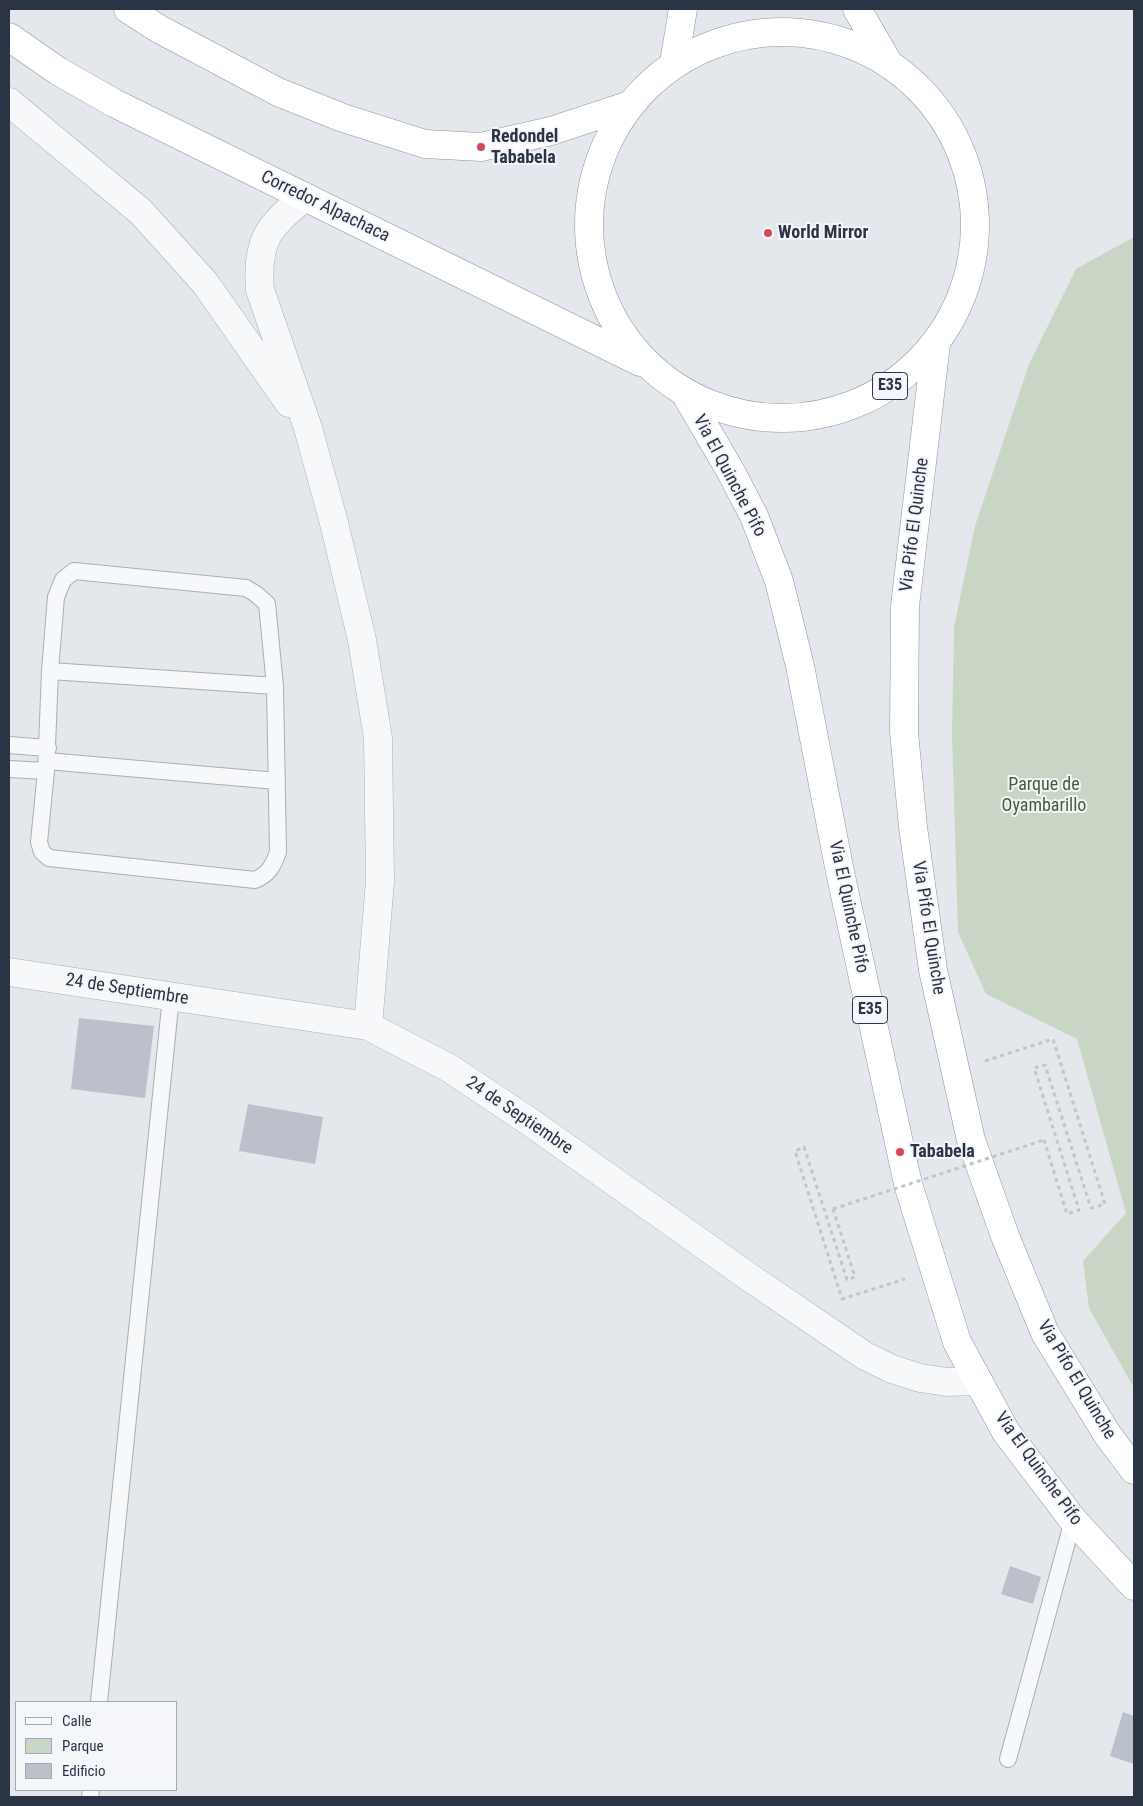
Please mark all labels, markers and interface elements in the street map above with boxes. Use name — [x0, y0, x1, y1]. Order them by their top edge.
place label: Redondel Tababela — [491, 126, 558, 168]
marker: Redondel Tababela — [475, 141, 487, 153]
street label: Corredor Alpachaca — [257, 166, 393, 248]
place label: World Mirror — [778, 222, 868, 244]
marker: World Mirror — [762, 227, 774, 239]
road number: E35 — [872, 372, 908, 400]
street label: Via El Quinche Pifo — [688, 411, 770, 541]
street label: Via Pifo El Quinche — [896, 457, 934, 593]
park label: Parque de Oyambarillo — [1002, 774, 1086, 816]
street label: Via El Quinche Pifo — [823, 839, 873, 975]
street label: Via Pifo El Quinche — [907, 860, 949, 996]
street label: 24 de Septiembre — [64, 970, 190, 1010]
road number: E35 — [852, 996, 888, 1024]
street label: 24 de Septiembre — [462, 1072, 576, 1160]
place label: Tababela — [910, 1141, 975, 1163]
marker: Tababela — [894, 1146, 906, 1158]
street label: Via Pifo El Quinche — [1032, 1317, 1120, 1443]
street label: Via El Quinche Pifo — [990, 1408, 1086, 1530]
legend — [15, 1701, 178, 1791]
text: Calle — [62, 1712, 92, 1730]
text: Parque — [62, 1737, 104, 1755]
text: Edificio — [62, 1762, 105, 1780]

